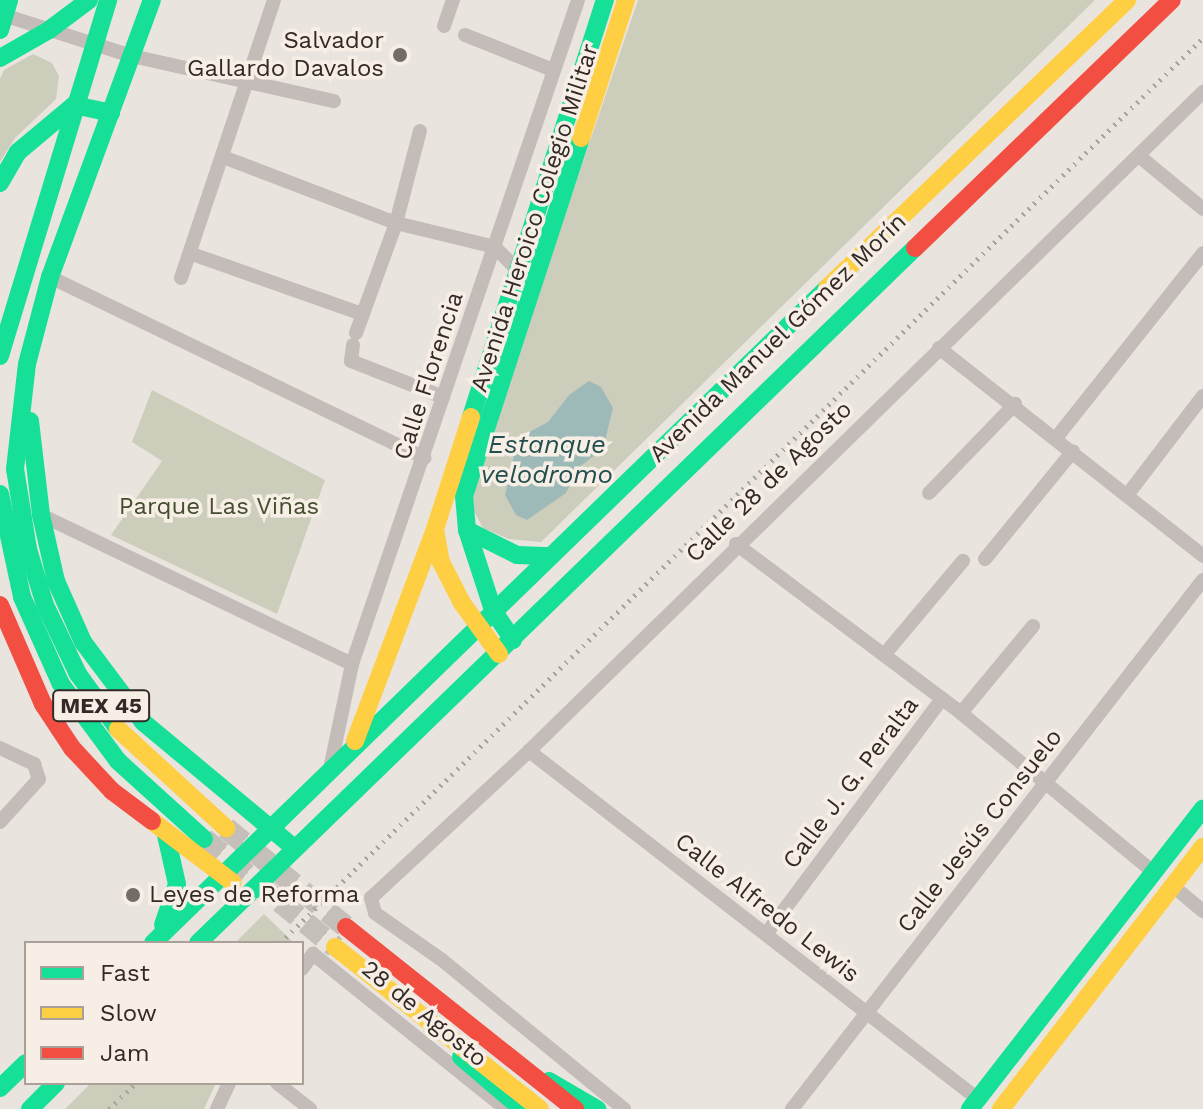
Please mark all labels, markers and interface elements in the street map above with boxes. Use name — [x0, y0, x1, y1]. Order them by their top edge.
place label: Salvador Gallardo Davalos — [187, 27, 384, 83]
street label: Avenida Heroico Colegio Militar — [465, 40, 605, 396]
marker: Salvador Gallardo Davalos — [391, 46, 409, 64]
street label: Avenida Manuel Gómez Morín — [643, 207, 913, 469]
street label: Calle Florencia — [388, 288, 470, 464]
street label: Calle 28 de Agosto — [680, 395, 858, 569]
water label: Estanque velodromo — [481, 429, 613, 490]
park label: Parque Las Viñas — [118, 493, 320, 521]
road number: MEX 45 — [51, 688, 151, 724]
street label: Calle J. G. Peralta — [777, 691, 925, 875]
street label: Calle Jesús Consuelo — [891, 723, 1069, 939]
street label: Calle Alfredo Lewis — [669, 827, 865, 989]
place label: Leyes de Reforma — [149, 881, 359, 909]
marker: Leyes de Reforma — [124, 886, 142, 904]
legend — [24, 941, 304, 1085]
street label: 28 de Agosto — [355, 954, 493, 1074]
text: Fast — [100, 959, 150, 987]
text: Slow — [100, 999, 157, 1027]
text: Jam — [100, 1039, 150, 1067]

